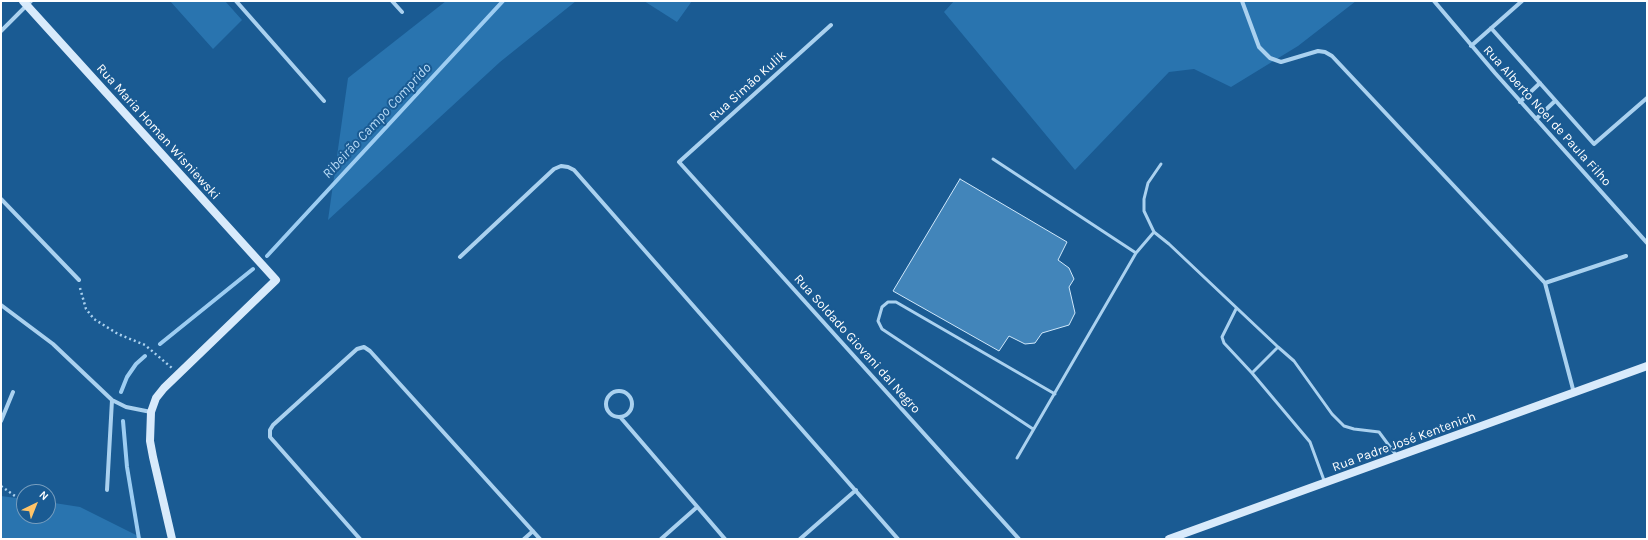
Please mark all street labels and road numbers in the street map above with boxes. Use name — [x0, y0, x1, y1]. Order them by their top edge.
street label: Rua Alberto Noel de Paula Filho — [1480, 43, 1614, 189]
street label: Rua Simão Kulik — [706, 47, 790, 125]
street label: Rua Maria Homan Wisniewski — [93, 61, 223, 203]
street label: Rua Soldado Giovani dal Negro — [790, 271, 924, 417]
street label: Rua Padre José Kentenich — [1330, 409, 1478, 475]

